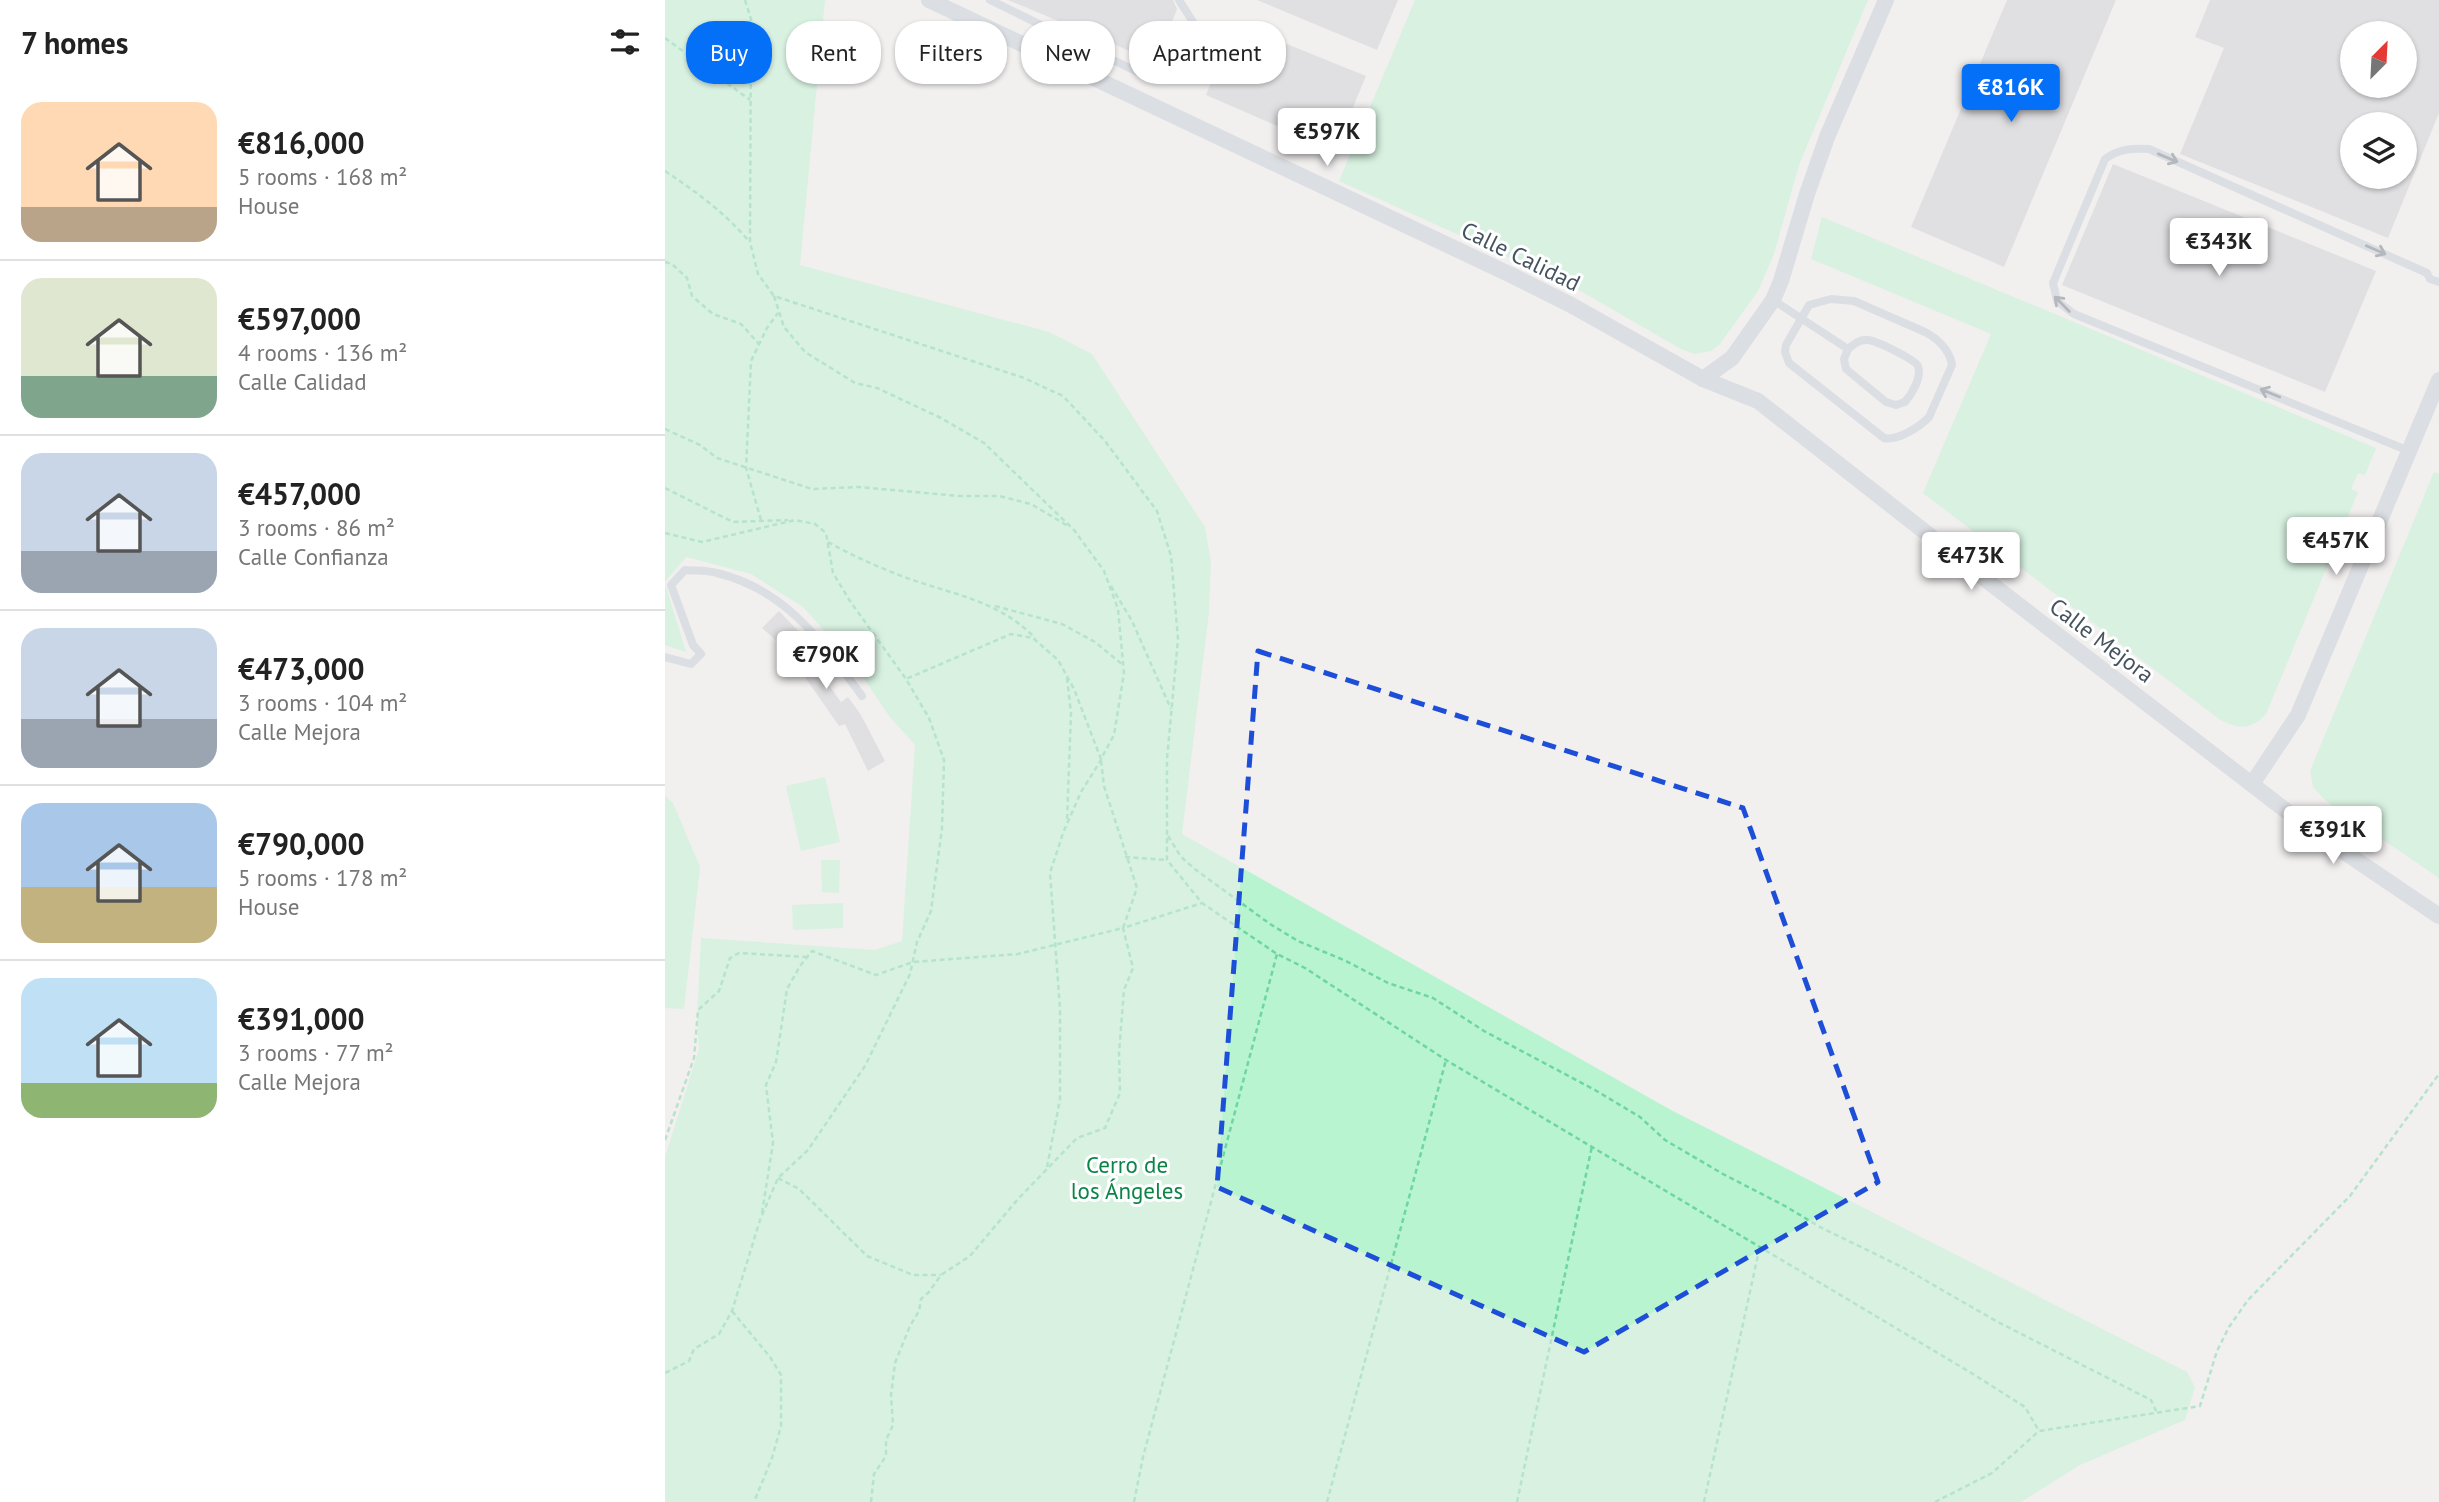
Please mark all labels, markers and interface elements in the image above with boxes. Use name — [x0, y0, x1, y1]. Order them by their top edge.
chip: Buy — [686, 21, 772, 84]
chip: Rent — [786, 21, 881, 84]
chip: Filters — [895, 21, 1007, 84]
chip: New — [1021, 21, 1115, 84]
chip: Apartment — [1129, 21, 1286, 84]
north arrow — [2340, 21, 2417, 98]
map controls — [2340, 21, 2417, 189]
text: 7 homes — [21, 23, 129, 62]
icon: filters — [606, 23, 644, 61]
pin: €816K — [1962, 64, 2060, 124]
text: €816K — [1978, 72, 2044, 101]
pin: €597K — [1278, 108, 1376, 168]
button: layers — [2340, 112, 2417, 189]
text: €597K — [1294, 116, 1360, 145]
text: €816,000 — [238, 123, 365, 162]
icon: home — [77, 130, 161, 214]
one-way arrow — [2157, 152, 2179, 165]
text: 5 rooms · 168 m² — [238, 162, 407, 191]
text: House — [238, 191, 300, 220]
street label: Calle Calidad — [1457, 215, 1585, 297]
pin: €343K — [2170, 218, 2268, 278]
text: €343K — [2186, 226, 2252, 255]
one-way arrow — [2365, 244, 2386, 257]
one-way arrow — [2054, 296, 2071, 313]
text: €597,000 — [238, 299, 361, 338]
icon: home — [77, 306, 161, 390]
text: 4 rooms · 136 m² — [238, 338, 407, 367]
text: Calle Calidad — [238, 367, 367, 396]
one-way arrow — [2260, 386, 2282, 399]
text: €457,000 — [238, 474, 361, 513]
icon: home — [77, 481, 161, 565]
text: 3 rooms · 86 m² — [238, 513, 395, 542]
pin: €457K — [2287, 518, 2385, 577]
text: €457K — [2303, 525, 2369, 554]
pin: €473K — [1922, 532, 2020, 592]
text: €473K — [1938, 540, 2004, 569]
text: Calle Confianza — [238, 542, 389, 571]
street label: Calle Mejora — [2044, 591, 2160, 689]
pin: €790K — [777, 632, 875, 691]
text: €790K — [793, 639, 859, 668]
text: €473,000 — [238, 649, 365, 688]
icon: home — [77, 656, 161, 740]
text: 3 rooms · 104 m² — [238, 688, 407, 717]
text: Calle Mejora — [238, 717, 361, 746]
pin: €391K — [2284, 806, 2382, 866]
text: €391K — [2300, 814, 2366, 843]
text: €790,000 — [238, 824, 365, 863]
icon: home — [77, 831, 161, 915]
text: 5 rooms · 178 m² — [238, 863, 407, 892]
text: House — [238, 892, 300, 921]
text: €391,000 — [238, 999, 365, 1038]
icon: home — [77, 1006, 161, 1090]
text: 3 rooms · 77 m² — [238, 1038, 394, 1067]
text: Calle Mejora — [238, 1067, 361, 1096]
park label: Cerro de los Ángeles — [1071, 1150, 1183, 1205]

